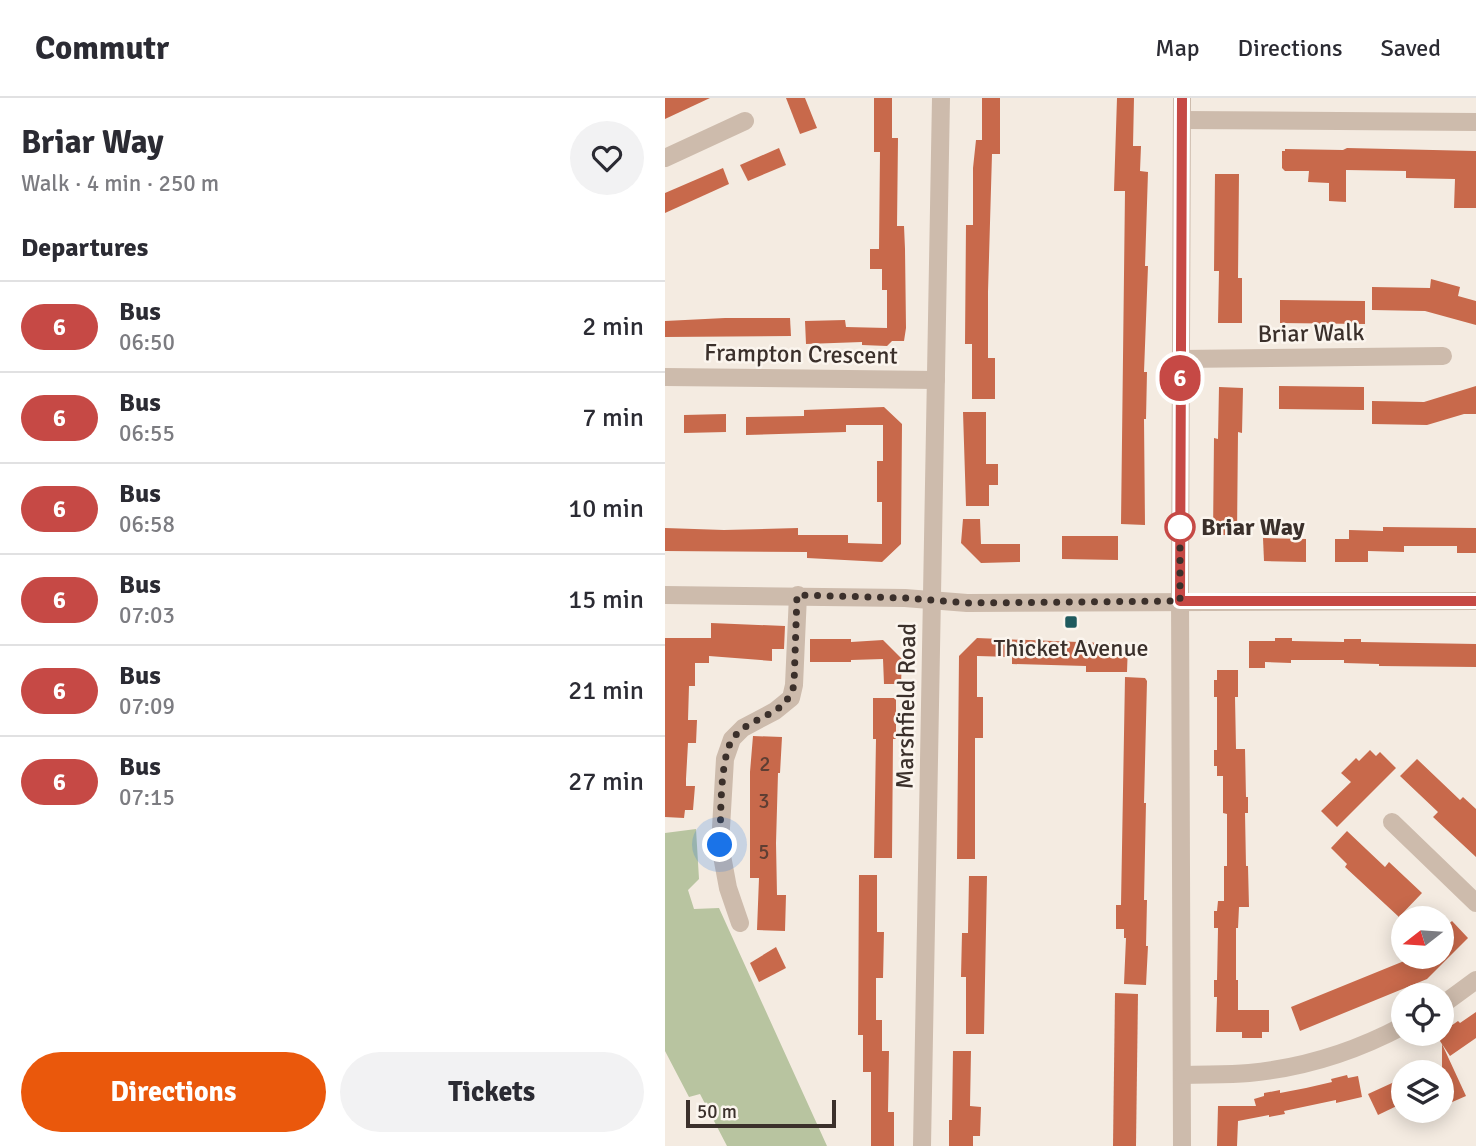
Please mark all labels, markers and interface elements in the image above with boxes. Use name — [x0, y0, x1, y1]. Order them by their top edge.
text: Commutr — [35, 28, 169, 69]
text: Map — [1155, 33, 1200, 63]
text: Directions — [1238, 33, 1343, 63]
text: Saved — [1381, 33, 1441, 63]
button: heart — [570, 121, 644, 195]
text: Briar Way — [21, 122, 164, 163]
text: Walk · 4 min · 250 m — [21, 169, 219, 198]
text: Departures — [21, 232, 148, 264]
text: Bus — [119, 296, 161, 328]
text: 2 min — [582, 311, 644, 343]
text: 6 — [53, 312, 66, 342]
street label: Briar Walk — [1257, 317, 1365, 349]
text: 06:50 — [119, 328, 175, 357]
street label: Frampton Crescent — [704, 337, 898, 371]
line badge: 6 — [1157, 355, 1203, 401]
text: 6 — [1174, 363, 1186, 393]
text: Bus — [119, 387, 161, 419]
text: 7 min — [582, 402, 644, 434]
text: 6 — [53, 403, 66, 433]
text: 06:55 — [119, 419, 175, 448]
text: Bus — [119, 478, 161, 510]
text: 10 min — [568, 493, 644, 525]
text: 6 — [53, 494, 66, 524]
text: 06:58 — [119, 510, 175, 539]
marker: Briar Way — [1165, 512, 1195, 542]
place label: Briar Way — [1201, 512, 1305, 542]
text: Bus — [119, 569, 161, 601]
text: 15 min — [568, 584, 644, 616]
text: 6 — [53, 585, 66, 615]
text: 07:03 — [119, 601, 175, 630]
marker: Thicket Avenue — [1063, 614, 1079, 630]
street label: Marshfield Road — [890, 623, 922, 789]
place label: Thicket Avenue — [993, 633, 1149, 663]
text: Bus — [119, 660, 161, 692]
text: 21 min — [568, 675, 644, 707]
text: 6 — [53, 676, 66, 706]
text: 07:09 — [119, 692, 175, 721]
text: Bus — [119, 751, 161, 783]
house number: 2 — [759, 751, 771, 777]
text: 27 min — [568, 766, 644, 798]
text: 6 — [53, 767, 66, 797]
text: 07:15 — [119, 783, 175, 812]
house number: 3 — [758, 788, 770, 814]
your location — [702, 827, 737, 862]
house number: 5 — [758, 839, 770, 865]
north arrow — [1391, 906, 1454, 970]
map controls — [1391, 906, 1454, 1123]
button: locate — [1391, 983, 1454, 1046]
button: Directions — [21, 1052, 326, 1132]
button: Tickets — [340, 1052, 644, 1132]
button: layers — [1391, 1060, 1454, 1123]
scale bar — [686, 1097, 837, 1129]
text: 50 m — [697, 1100, 737, 1124]

